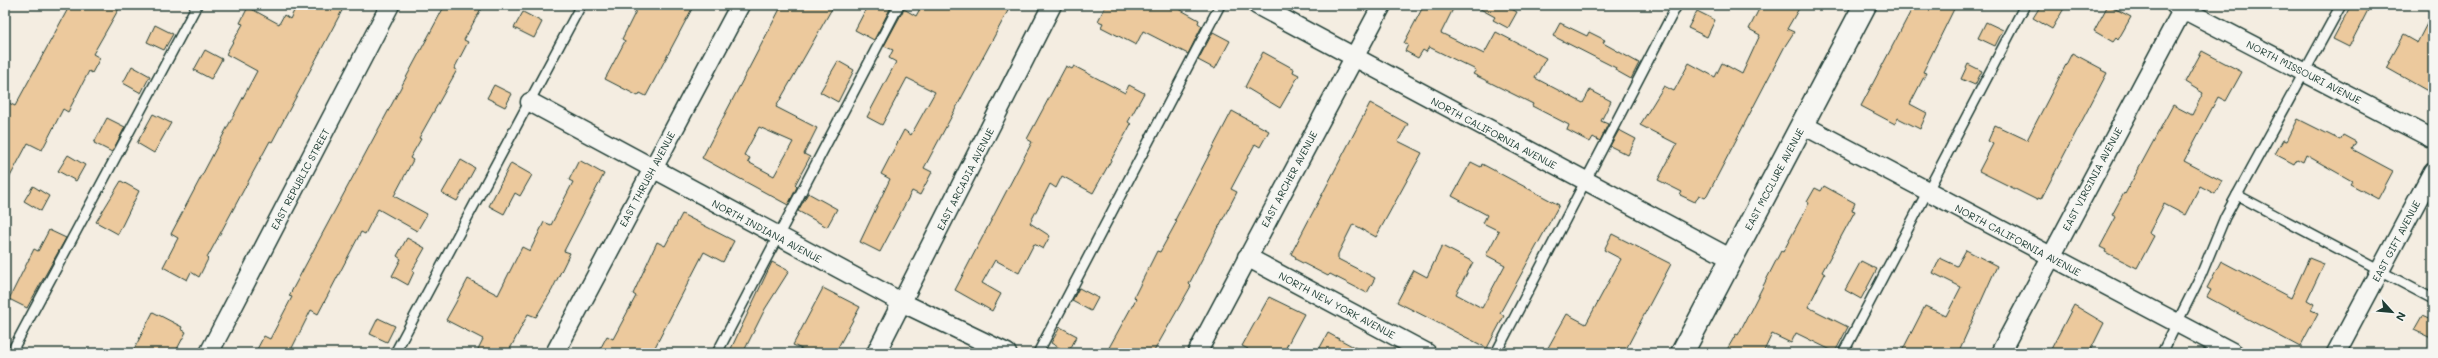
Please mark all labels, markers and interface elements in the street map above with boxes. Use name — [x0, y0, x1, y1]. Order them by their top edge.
street label: NORTH MISSOURI AVENUE — [2244, 37, 2364, 107]
street label: NORTH CALIFORNIA AVENUE — [1429, 94, 1560, 172]
street label: EAST ARCADIA AVENUE — [933, 125, 997, 233]
street label: EAST MCCLURE AVENUE — [1741, 125, 1807, 233]
street label: EAST VIRGINIA AVENUE — [2059, 125, 2125, 233]
street label: EAST REPUBLIC STREET — [267, 126, 333, 232]
street label: EAST ARCHER AVENUE — [1258, 128, 1321, 230]
street label: EAST THRUSH AVENUE — [616, 129, 678, 229]
street label: NORTH INDIANA AVENUE — [710, 196, 825, 266]
street label: EAST GIFT AVENUE — [2369, 197, 2424, 284]
street label: NORTH CALIFORNIA AVENUE — [1953, 201, 2084, 279]
street label: NORTH NEW YORK AVENUE — [1276, 268, 1398, 342]
north arrow — [2372, 292, 2412, 332]
text: N — [2393, 310, 2410, 324]

